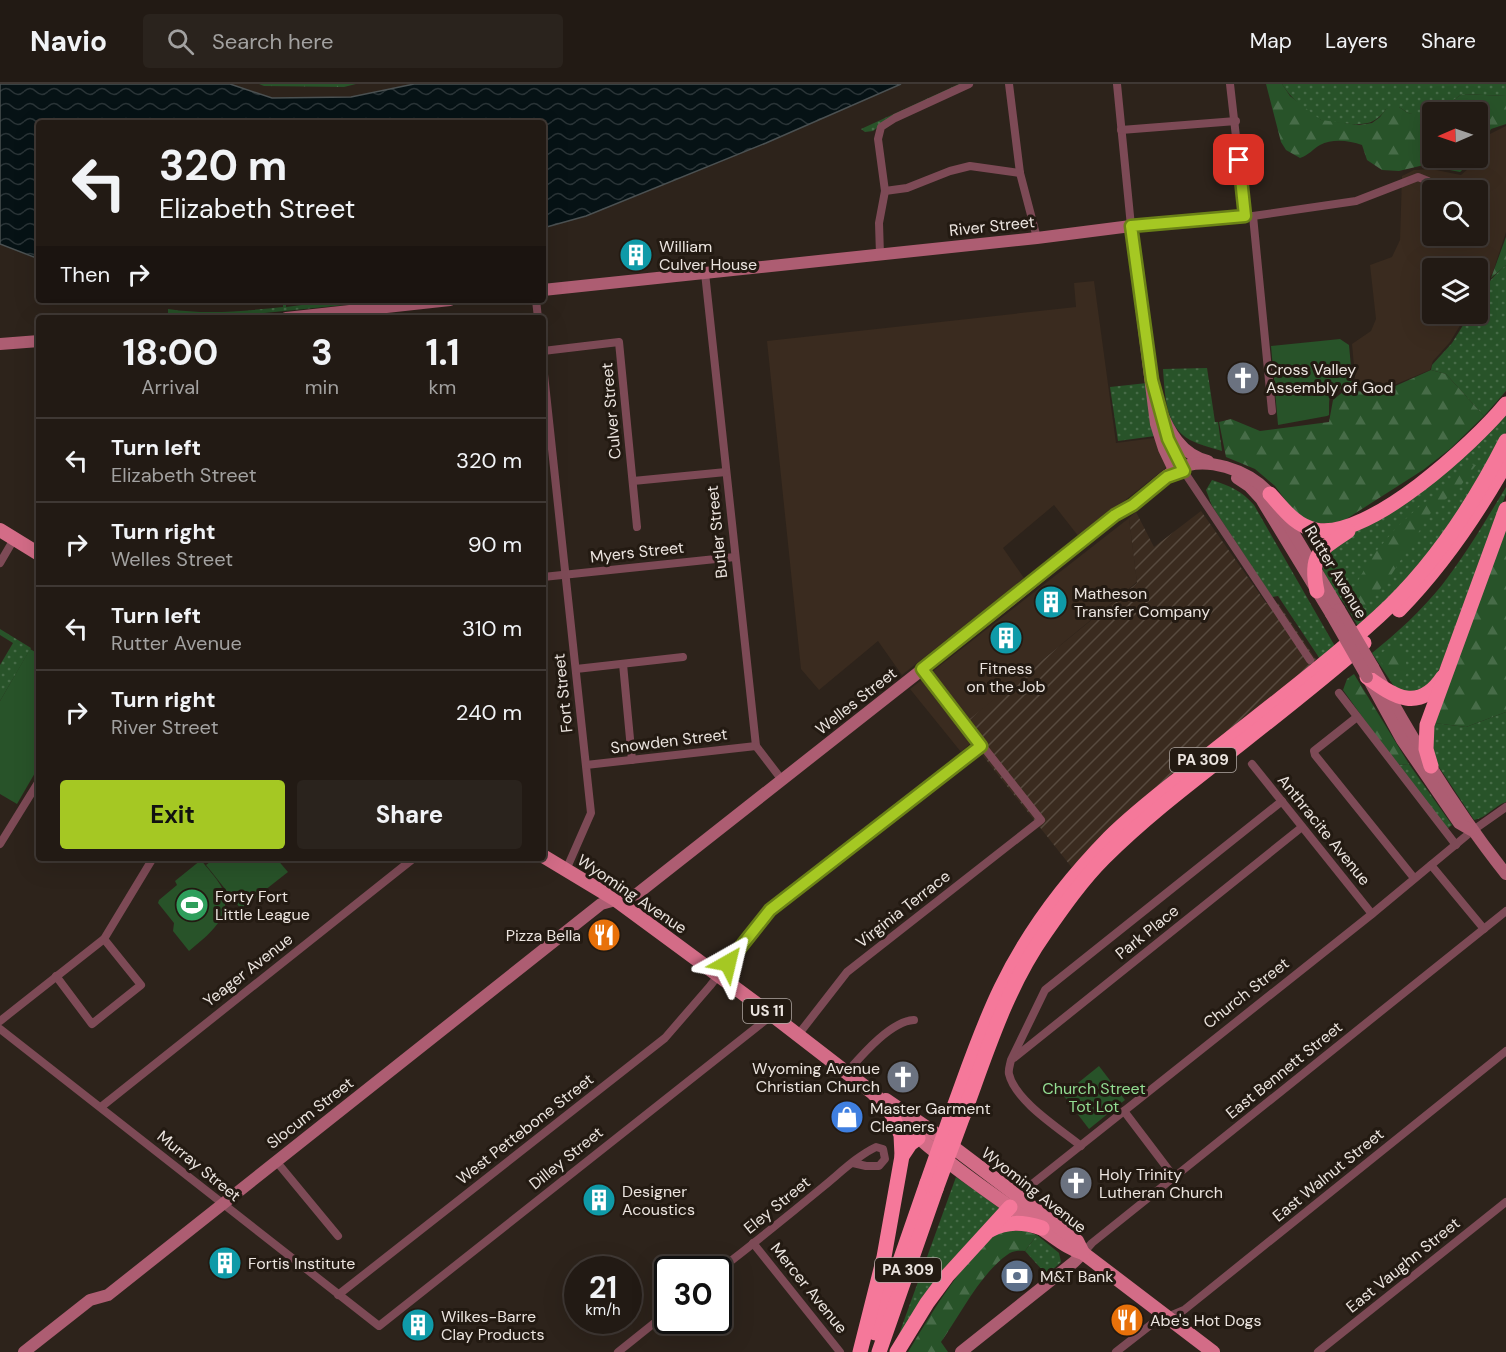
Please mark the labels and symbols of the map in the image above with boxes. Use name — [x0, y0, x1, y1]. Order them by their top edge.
north arrow — [1422, 102, 1488, 168]
pin — [1213, 134, 1264, 185]
street label: River Street — [948, 211, 1036, 241]
place label: William Culver House — [659, 236, 757, 275]
building icon: William Culver House — [618, 237, 654, 273]
place label: Cross Valley Assembly of God — [1266, 359, 1394, 398]
church icon: Cross Valley Assembly of God — [1225, 360, 1261, 396]
street label: Culver Street — [596, 362, 626, 460]
street label: Butler Street — [702, 485, 732, 579]
street label: Rutter Avenue — [1300, 522, 1372, 622]
street label: Myers Street — [589, 537, 685, 567]
place label: Matheson Transfer Company — [1074, 583, 1210, 622]
building icon: Matheson Transfer Company — [1033, 584, 1069, 620]
building icon: Fitness on the Job — [988, 620, 1024, 656]
street label: Fort Street — [548, 652, 578, 734]
place label: Fitness on the Job — [966, 658, 1046, 697]
street label: Welles Street — [811, 663, 901, 739]
street label: Snowden Street — [609, 723, 729, 759]
road number: PA 309 — [1170, 748, 1236, 772]
street label: Anthracite Avenue — [1273, 770, 1375, 890]
street label: Wyoming Avenue — [573, 850, 691, 938]
street label: Virginia Terrace — [851, 865, 955, 953]
place label: Forty Fort Little League — [215, 886, 310, 925]
sports icon: Forty Fort Little League — [174, 887, 210, 923]
street label: Park Place — [1111, 900, 1183, 964]
restaurant icon: Pizza Bella — [586, 917, 622, 953]
place label: Pizza Bella — [506, 925, 581, 946]
street label: Yeager Avenue — [199, 929, 297, 1011]
position arrow — [696, 931, 760, 995]
street label: Church Street — [1199, 953, 1293, 1033]
road number: US 11 — [743, 999, 791, 1023]
street label: East Bennett Street — [1221, 1017, 1347, 1123]
place label: Wyoming Avenue Christian Church — [752, 1058, 880, 1097]
church icon: Wyoming Avenue Christian Church — [885, 1059, 921, 1095]
street label: West Pettebone Street — [452, 1069, 598, 1189]
street label: Slocum Street — [262, 1073, 358, 1153]
park label: Church Street Tot Lot — [1042, 1078, 1146, 1117]
place label: Master Garment Cleaners — [870, 1098, 991, 1137]
shop icon: Master Garment Cleaners — [829, 1099, 865, 1135]
street label: Dilley Street — [525, 1122, 607, 1194]
street label: East Walnut Street — [1268, 1124, 1388, 1226]
street label: Murray Street — [153, 1126, 245, 1206]
street label: Wyoming Avenue — [977, 1142, 1091, 1238]
place label: Holy Trinity Lutheran Church — [1099, 1164, 1223, 1203]
church icon: Holy Trinity Lutheran Church — [1058, 1165, 1094, 1201]
street label: Eley Street — [739, 1172, 815, 1238]
place label: Designer Acoustics — [622, 1181, 695, 1220]
building icon: Designer Acoustics — [581, 1182, 617, 1218]
street label: East Vaughn Street — [1342, 1213, 1464, 1317]
street label: Mercer Avenue — [766, 1238, 852, 1338]
building icon: Fortis Institute — [207, 1245, 243, 1281]
place label: Fortis Institute — [248, 1253, 355, 1274]
speed limit sign: 30 — [654, 1256, 732, 1334]
road number: PA 309 — [875, 1258, 941, 1282]
bank icon: M&T Bank — [999, 1258, 1035, 1294]
place label: M&T Bank — [1040, 1266, 1113, 1287]
restaurant icon: Abe's Hot Dogs — [1109, 1302, 1145, 1338]
place label: Wilkes-Barre Clay Products — [441, 1306, 544, 1345]
building icon: Wilkes-Barre Clay Products — [400, 1307, 436, 1343]
place label: Abe's Hot Dogs — [1150, 1310, 1262, 1331]

